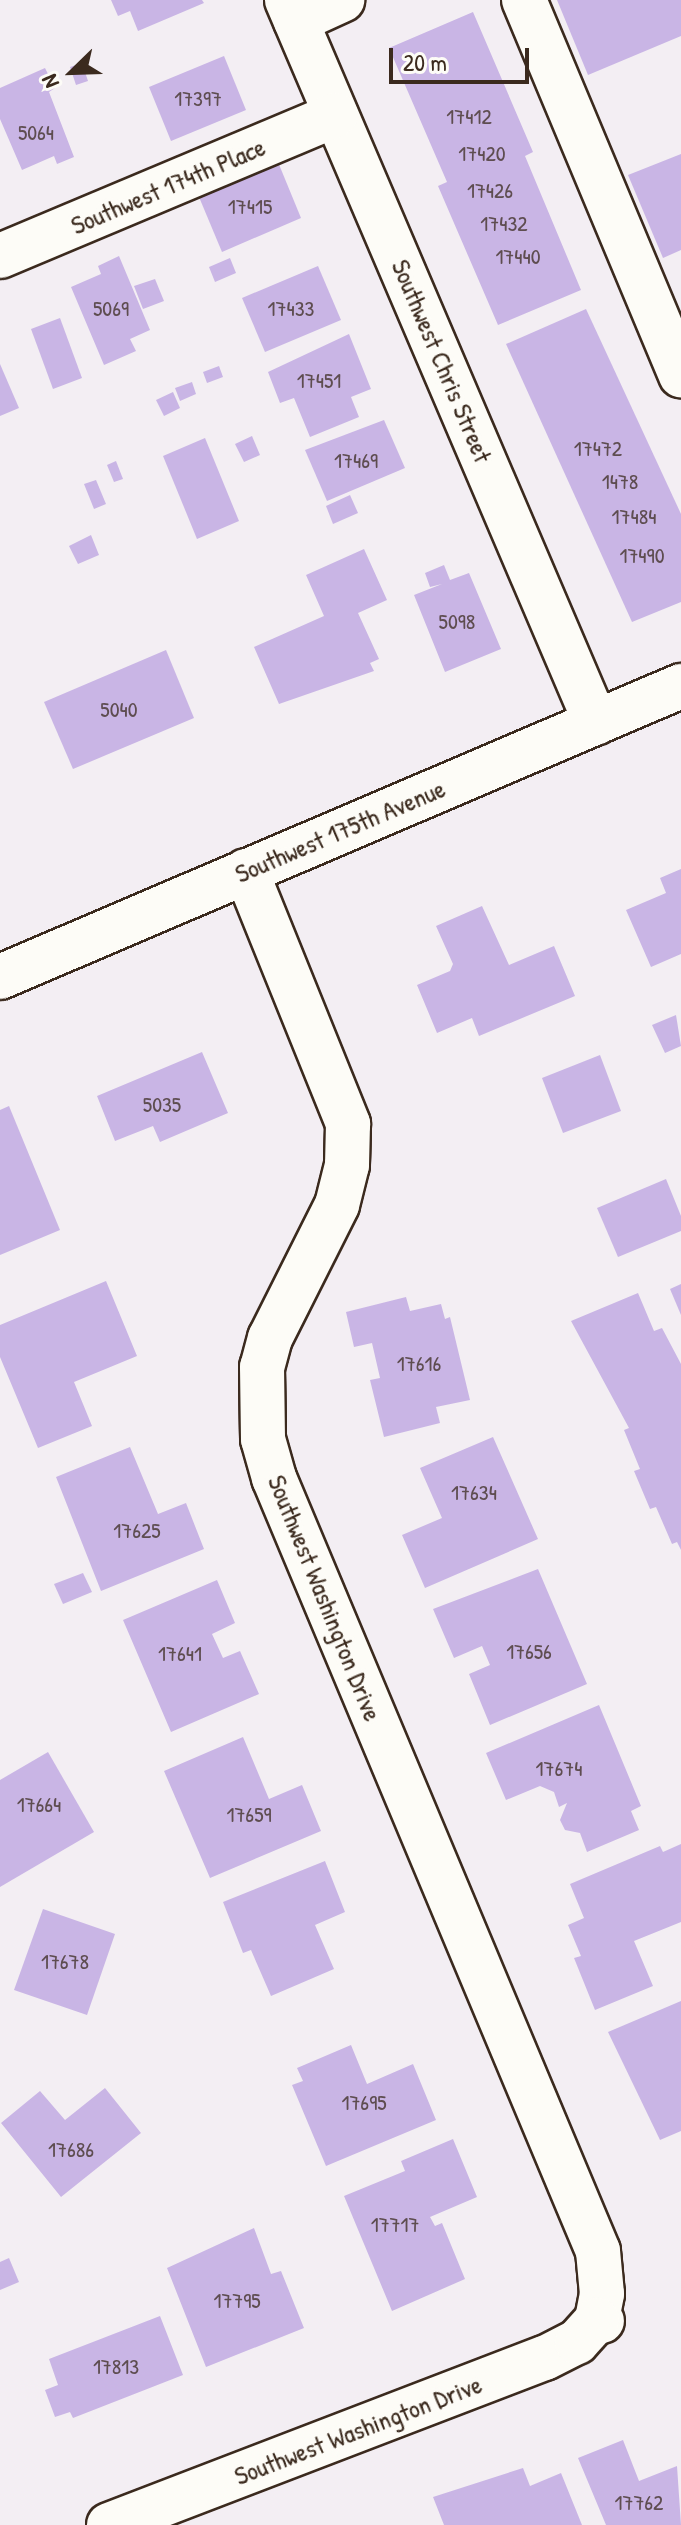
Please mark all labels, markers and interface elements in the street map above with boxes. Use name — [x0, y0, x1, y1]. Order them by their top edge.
north arrow — [32, 32, 112, 112]
scale bar — [393, 32, 533, 82]
text: 20 m — [403, 46, 447, 78]
text: N — [34, 70, 66, 93]
house number: 17397 — [174, 86, 222, 112]
house number: 17412 — [446, 104, 492, 130]
house number: 5064 — [18, 120, 54, 146]
street label: Southwest 174th Place — [66, 131, 270, 241]
house number: 17420 — [458, 141, 506, 167]
house number: 17426 — [467, 178, 513, 204]
house number: 17415 — [228, 194, 272, 220]
house number: 17432 — [480, 211, 528, 237]
house number: 17440 — [495, 244, 541, 270]
street label: Southwest Chris Street — [385, 255, 499, 467]
house number: 5069 — [93, 296, 129, 322]
house number: 17433 — [268, 296, 314, 322]
house number: 17451 — [297, 368, 341, 394]
house number: 17472 — [574, 436, 622, 462]
house number: 17469 — [334, 448, 378, 474]
house number: 1478 — [602, 469, 638, 495]
house number: 17484 — [612, 504, 656, 530]
house number: 17490 — [619, 543, 665, 569]
house number: 5098 — [439, 609, 475, 635]
house number: 5040 — [100, 697, 138, 723]
street label: Southwest 175th Avenue — [230, 773, 450, 889]
house number: 5035 — [143, 1092, 181, 1118]
house number: 17616 — [397, 1351, 441, 1377]
street label: Southwest Washington Drive — [261, 1471, 389, 1725]
house number: 17634 — [451, 1480, 497, 1506]
house number: 17625 — [113, 1518, 161, 1544]
house number: 17656 — [506, 1639, 552, 1665]
house number: 17641 — [158, 1641, 202, 1667]
house number: 17674 — [536, 1756, 582, 1782]
house number: 17664 — [17, 1792, 61, 1818]
house number: 17659 — [226, 1802, 272, 1828]
house number: 17678 — [41, 1949, 89, 1975]
house number: 17695 — [341, 2090, 387, 2116]
house number: 17686 — [48, 2137, 94, 2163]
house number: 17717 — [371, 2212, 419, 2238]
house number: 17795 — [213, 2288, 261, 2314]
house number: 17813 — [93, 2354, 139, 2380]
street label: Southwest Washington Drive — [230, 2368, 486, 2492]
house number: 17762 — [615, 2490, 663, 2516]

